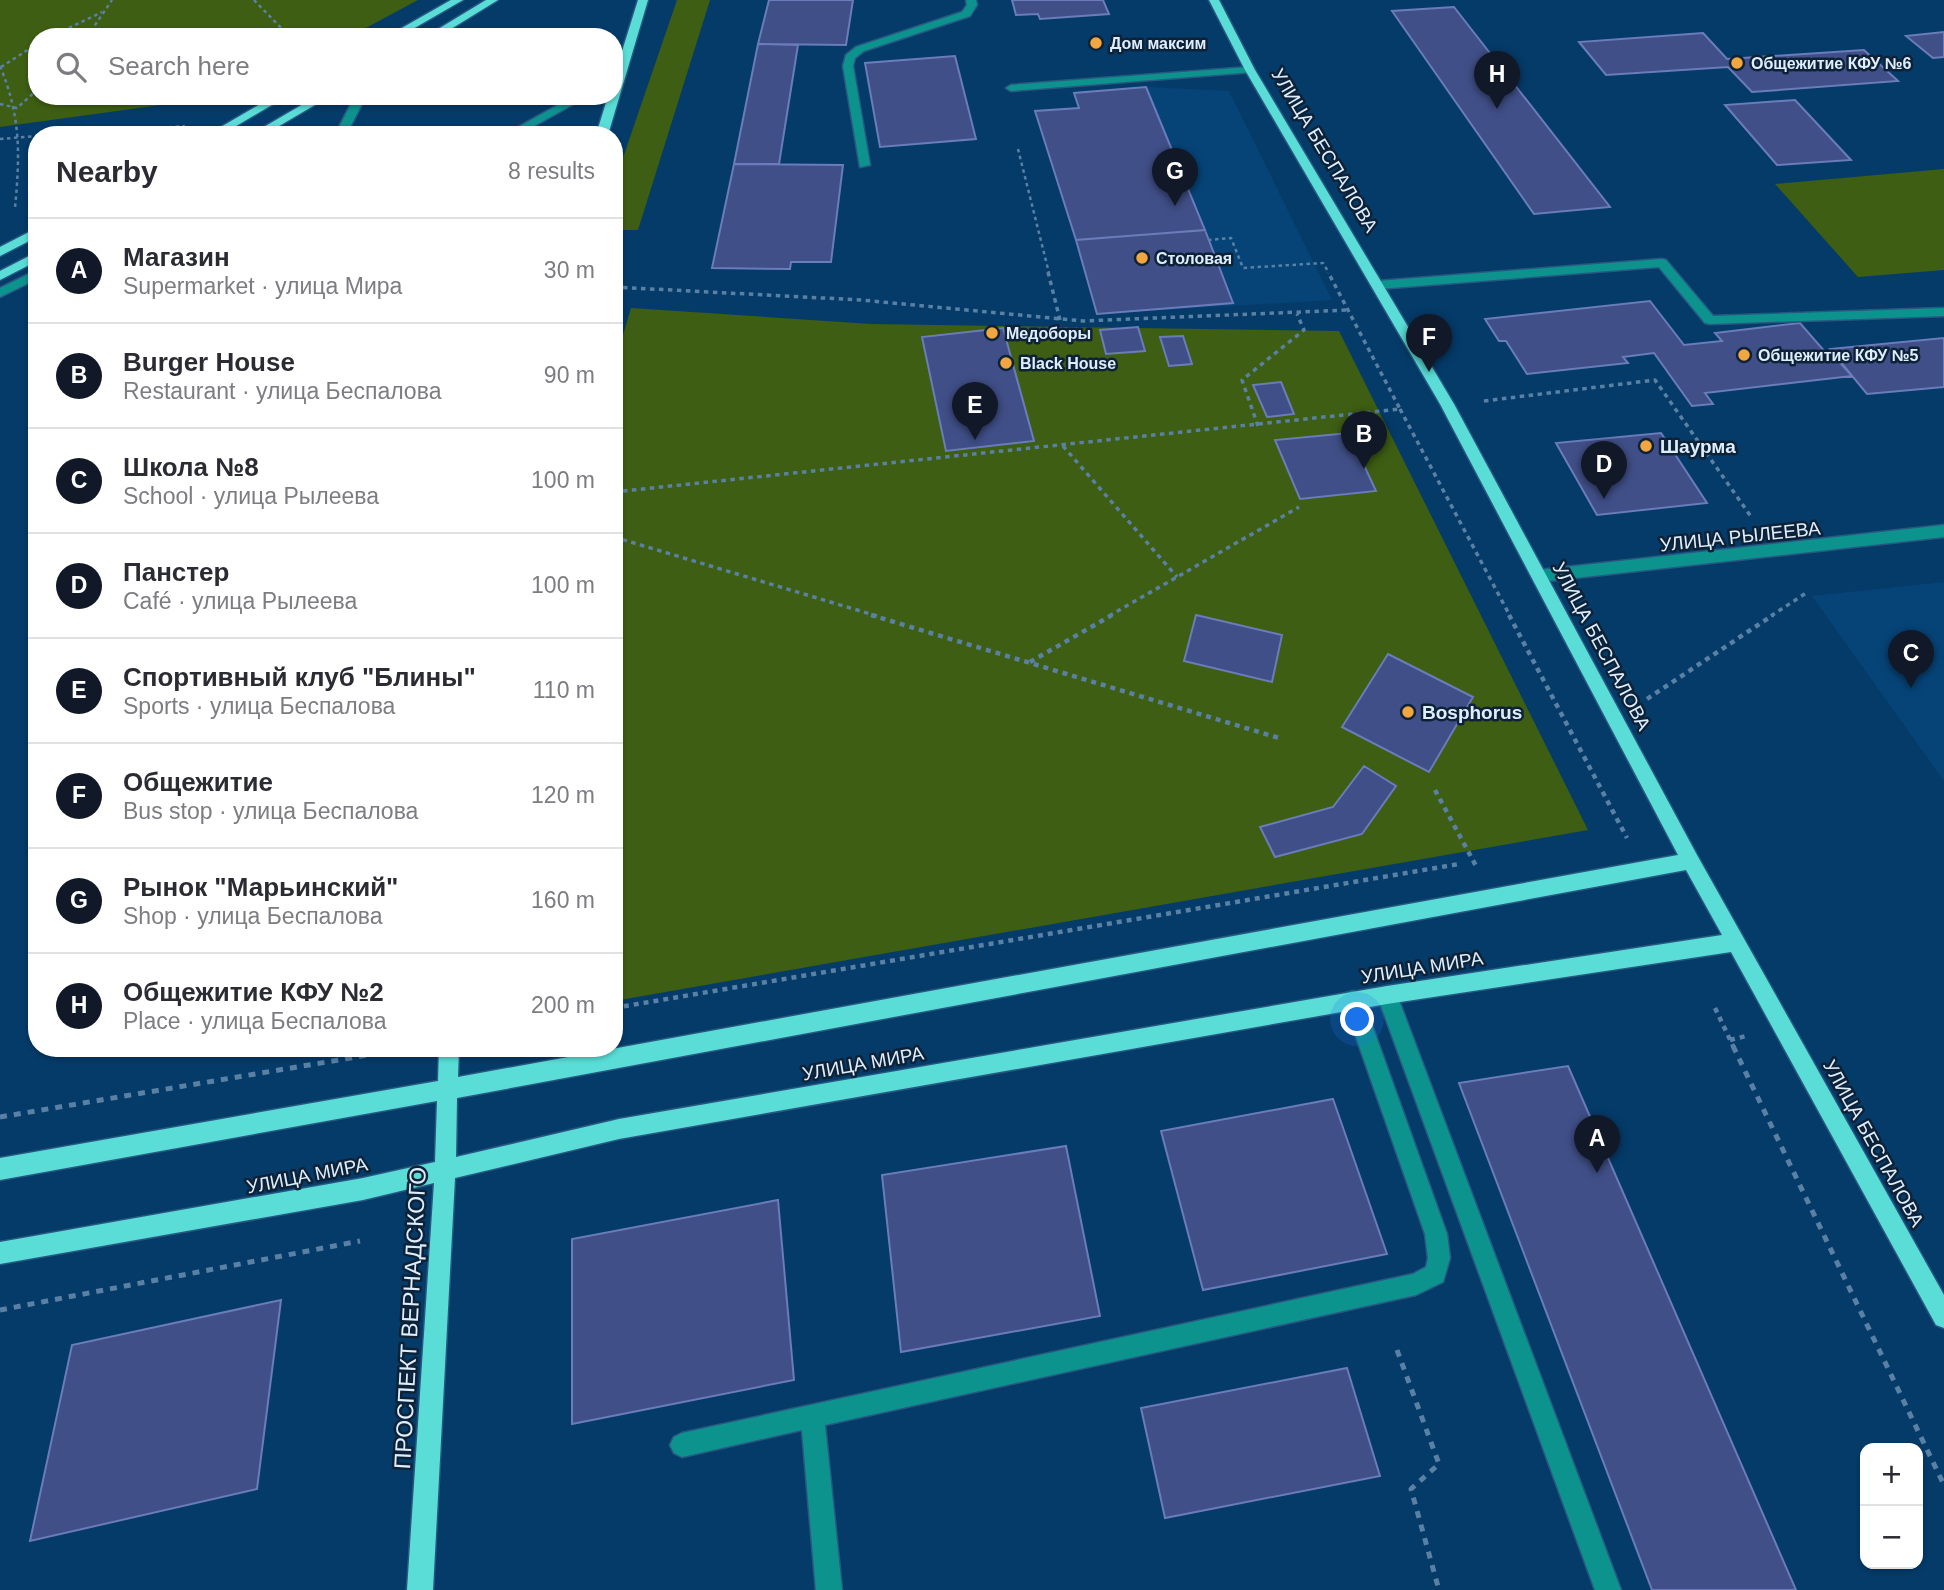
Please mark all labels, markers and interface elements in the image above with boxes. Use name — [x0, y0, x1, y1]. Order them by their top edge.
search box — [28, 28, 623, 105]
marker: Дом максим — [1088, 35, 1104, 51]
place label: Дом максим — [1110, 35, 1206, 52]
icon: search — [52, 48, 90, 86]
text: Search here — [108, 51, 250, 81]
pin: H — [1474, 51, 1520, 109]
marker: Общежитие КФУ №6 — [1729, 55, 1745, 71]
place label: Общежитие КФУ №6 — [1751, 55, 1912, 72]
street label: УЛИЦА БЕСПАЛОВА — [1267, 65, 1382, 236]
pin: G — [1152, 148, 1198, 206]
text: Nearby — [56, 155, 158, 188]
text: 8 results — [508, 158, 595, 184]
text: Магазин — [123, 242, 230, 272]
marker: Столовая — [1134, 250, 1150, 266]
place label: Столовая — [1156, 250, 1232, 267]
text: A — [71, 257, 87, 283]
text: 30 m — [544, 257, 595, 283]
text: Supermarket · улица Мира — [123, 273, 402, 299]
pin: F — [1406, 314, 1452, 372]
marker: Медоборы — [984, 325, 1000, 341]
place label: Медоборы — [1006, 325, 1091, 342]
text: Burger House — [123, 347, 295, 377]
marker: Общежитие КФУ №5 — [1736, 347, 1752, 363]
place label: Общежитие КФУ №5 — [1758, 347, 1919, 364]
marker: Black House — [998, 355, 1014, 371]
place label: Black House — [1020, 355, 1116, 372]
text: B — [71, 362, 87, 388]
text: 90 m — [544, 362, 595, 388]
text: Restaurant · улица Беспалова — [123, 378, 441, 404]
pin: E — [952, 382, 998, 440]
pin: B — [1341, 411, 1387, 469]
place label: Шаурма — [1660, 436, 1736, 457]
marker: Шаурма — [1638, 438, 1654, 454]
pin: D — [1581, 441, 1627, 499]
text: Школа №8 — [123, 452, 259, 482]
text: C — [71, 467, 87, 493]
text: 100 m — [531, 467, 595, 493]
text: School · улица Рылеева — [123, 483, 379, 509]
street label: УЛИЦА РЫЛЕЕВА — [1659, 518, 1822, 555]
text: Панстер — [123, 557, 229, 587]
street label: УЛИЦА БЕСПАЛОВА — [1548, 559, 1655, 734]
text: D — [71, 572, 87, 598]
text: 100 m — [531, 572, 595, 598]
text: Café · улица Рылеева — [123, 588, 357, 614]
pin: C — [1888, 630, 1934, 688]
text: Спортивный клуб "Блины" — [123, 662, 476, 692]
text: E — [71, 677, 87, 703]
text: 110 m — [533, 677, 595, 703]
text: Sports · улица Беспалова — [123, 693, 395, 719]
place label: Bosphorus — [1422, 702, 1522, 723]
marker: Bosphorus — [1400, 704, 1416, 720]
text: Общежитие — [123, 767, 273, 797]
text: F — [72, 782, 86, 808]
text: 120 m — [531, 782, 595, 808]
text: Bus stop · улица Беспалова — [123, 798, 418, 824]
text: Рынок "Марьинский" — [123, 872, 398, 902]
text: G — [70, 887, 88, 913]
text: 160 m — [531, 887, 595, 913]
text: Shop · улица Беспалова — [123, 903, 383, 929]
street label: УЛИЦА МИРА — [1360, 947, 1485, 987]
text: Общежитие КФУ №2 — [123, 977, 384, 1007]
text: H — [71, 992, 87, 1018]
text: 200 m — [531, 992, 595, 1018]
your location — [1340, 1002, 1374, 1036]
text: Place · улица Беспалова — [123, 1008, 386, 1034]
street label: УЛИЦА МИРА — [801, 1042, 926, 1085]
street label: УЛИЦА БЕСПАЛОВА — [1819, 1056, 1928, 1230]
pin: A — [1574, 1115, 1620, 1173]
street label: УЛИЦА МИРА — [245, 1153, 370, 1198]
street label: ПРОСПЕКТ ВЕРНАДСКОГО — [389, 1166, 431, 1470]
map controls — [1860, 1443, 1923, 1569]
button: + — [1860, 1443, 1923, 1506]
button: − — [1860, 1506, 1923, 1569]

